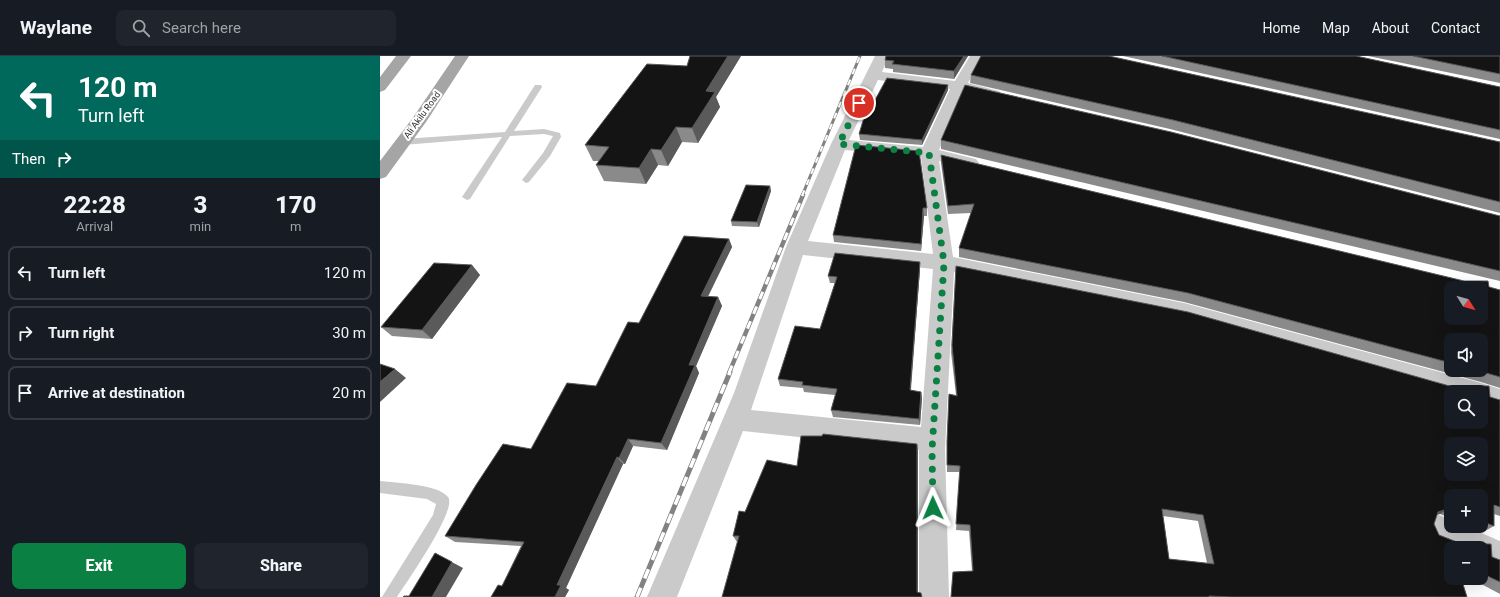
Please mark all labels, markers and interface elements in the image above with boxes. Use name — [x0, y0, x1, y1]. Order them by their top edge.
search box — [116, 10, 396, 46]
text: Waylane — [20, 16, 92, 39]
icon: search — [130, 17, 152, 39]
text: Search here — [162, 19, 241, 37]
text: Home — [1262, 20, 1300, 36]
text: Map — [1322, 20, 1350, 36]
text: About — [1372, 20, 1409, 36]
text: Contact — [1431, 20, 1480, 36]
text: 120 m — [78, 71, 157, 104]
icon: left — [12, 72, 64, 124]
pin — [842, 86, 876, 120]
street label: Ali Akilu Road — [402, 90, 442, 140]
icon: arrive — [848, 92, 870, 114]
text: Turn left — [78, 105, 144, 126]
icon: right — [53, 148, 75, 170]
text: Then — [12, 150, 45, 168]
text: 22:28 — [64, 191, 126, 219]
text: 3 — [193, 191, 207, 219]
text: 170 — [275, 191, 316, 219]
text: Arrival — [76, 219, 113, 234]
text: min — [190, 219, 211, 234]
text: m — [290, 219, 301, 234]
icon: left — [14, 262, 36, 284]
text: Turn left — [48, 264, 105, 282]
text: 120 m — [324, 264, 366, 282]
north arrow — [1444, 281, 1488, 325]
map controls — [1444, 281, 1488, 585]
icon: right — [14, 322, 36, 344]
text: Turn right — [48, 324, 114, 342]
text: 30 m — [332, 324, 366, 342]
button: sound — [1444, 333, 1488, 377]
icon: arrive — [14, 382, 36, 404]
text: Arrive at destination — [48, 384, 185, 402]
text: 20 m — [332, 384, 366, 402]
button: search — [1444, 385, 1488, 429]
button: layers — [1444, 437, 1488, 481]
position arrow — [912, 487, 954, 529]
button: + — [1444, 489, 1488, 533]
button: − — [1444, 541, 1488, 585]
button: Exit — [12, 543, 186, 589]
button: Share — [194, 543, 368, 589]

